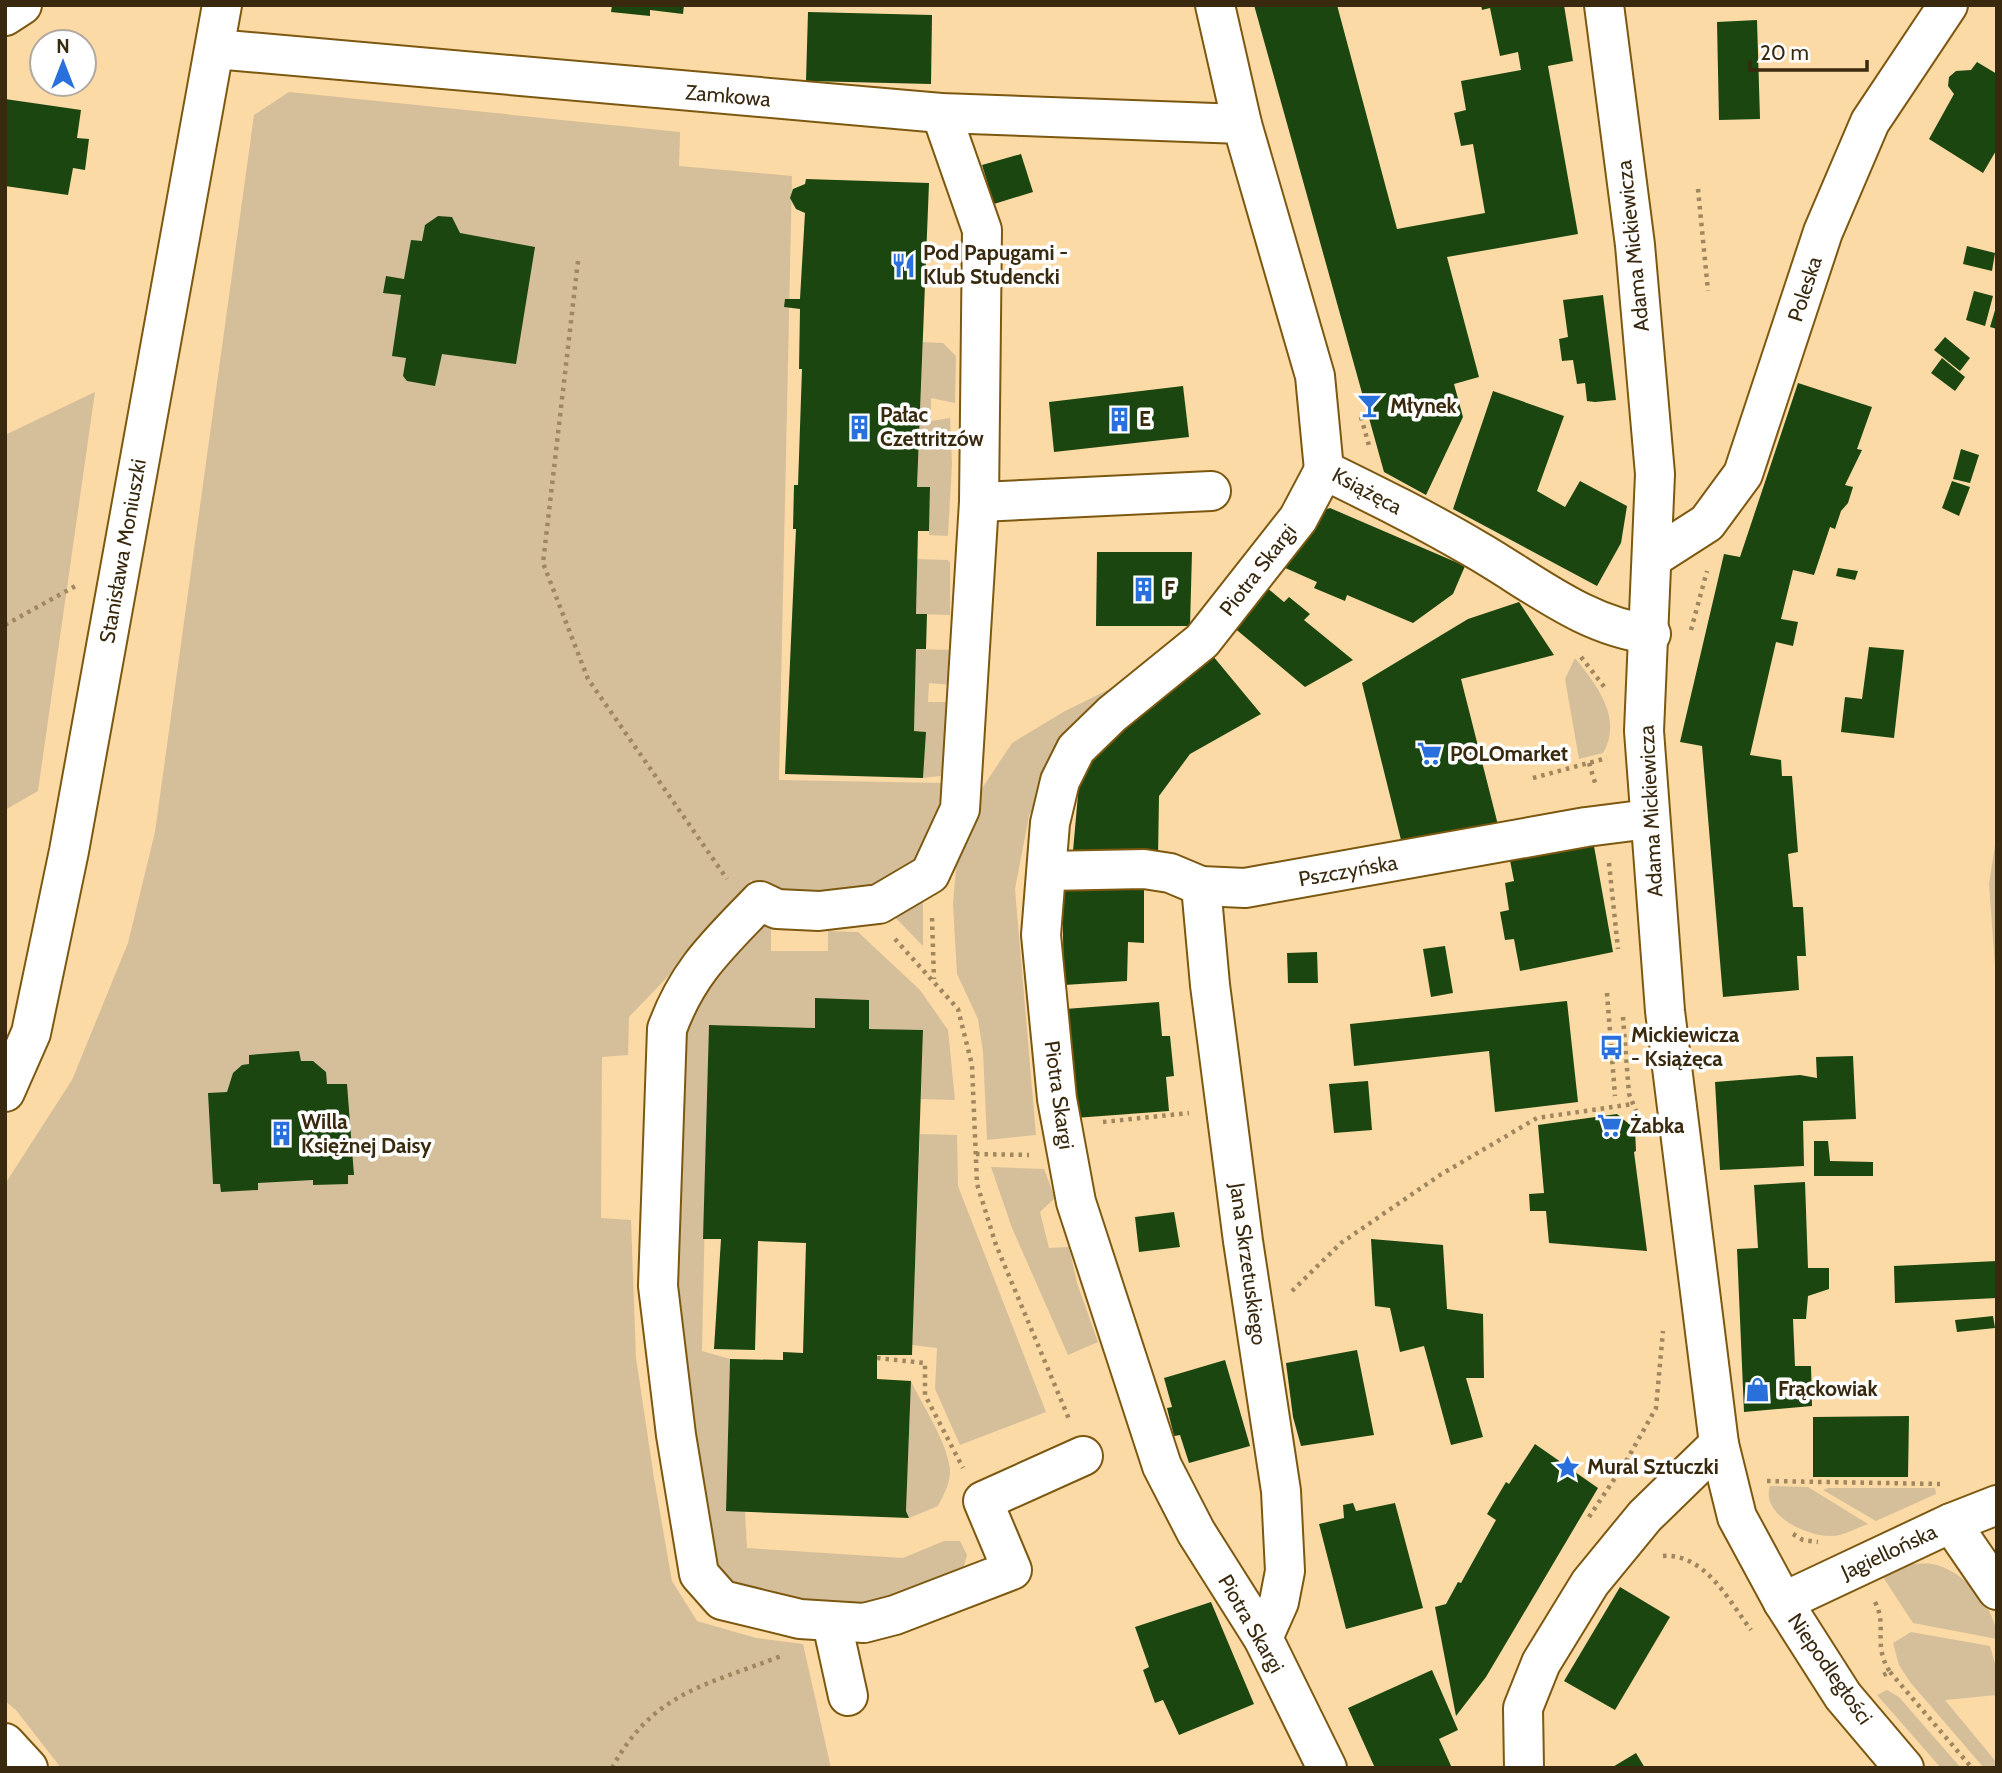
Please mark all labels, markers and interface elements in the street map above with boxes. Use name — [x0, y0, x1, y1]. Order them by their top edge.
north arrow — [28, 28, 98, 98]
scale bar — [1750, 28, 1867, 72]
text: N — [56, 35, 70, 58]
text: 20 m — [1760, 40, 1809, 65]
street label: Zamkowa — [684, 79, 772, 112]
street label: Adama Mickiewicza — [1611, 159, 1654, 333]
place label: Pod Papugami - Klub Studencki — [923, 240, 1068, 289]
restaurant icon: Pod Papugami - Klub Studencki — [889, 251, 917, 279]
street label: Poleska — [1782, 253, 1827, 325]
bar icon: Młynek — [1356, 392, 1384, 420]
place label: Młynek — [1390, 393, 1458, 418]
place label: Pałac Czettritzów — [880, 402, 985, 451]
building icon: E — [1105, 405, 1133, 433]
place label: E — [1139, 406, 1151, 431]
building icon: Pałac Czettritzów — [846, 413, 874, 441]
street label: Stanisława Moniuszki — [94, 457, 151, 645]
street label: Książęca — [1328, 462, 1406, 519]
street label: Piotra Skargi — [1214, 519, 1301, 621]
building icon: F — [1130, 575, 1158, 603]
place label: F — [1164, 576, 1175, 601]
street label: Adama Mickiewicza — [1634, 724, 1667, 898]
supermarket icon: POLOmarket — [1416, 740, 1444, 768]
place label: POLOmarket — [1450, 741, 1568, 766]
street label: Pszczyńska — [1296, 850, 1399, 892]
place label: Mickiewicza - Książęca — [1631, 1022, 1740, 1071]
bus stop icon: Mickiewicza - Książęca — [1597, 1033, 1625, 1061]
street label: Piotra Skargi — [1040, 1039, 1079, 1151]
place label: Willa Księżnej Daisy — [301, 1109, 432, 1158]
supermarket icon: Żabka — [1596, 1112, 1624, 1140]
place label: Żabka — [1630, 1113, 1685, 1138]
building icon: Willa Księżnej Daisy — [267, 1120, 295, 1148]
street label: Jana Skrzetuskiego — [1225, 1180, 1272, 1347]
shop icon: Frąckowiak — [1744, 1375, 1772, 1403]
place label: Frąckowiak — [1778, 1376, 1879, 1401]
place icon: Mural Sztuczki — [1553, 1453, 1581, 1481]
place label: Mural Sztuczki — [1587, 1454, 1719, 1479]
street label: Jagiellońska — [1836, 1519, 1941, 1585]
street label: Piotra Skargi — [1213, 1570, 1290, 1677]
street label: Niepodległości — [1783, 1608, 1878, 1729]

